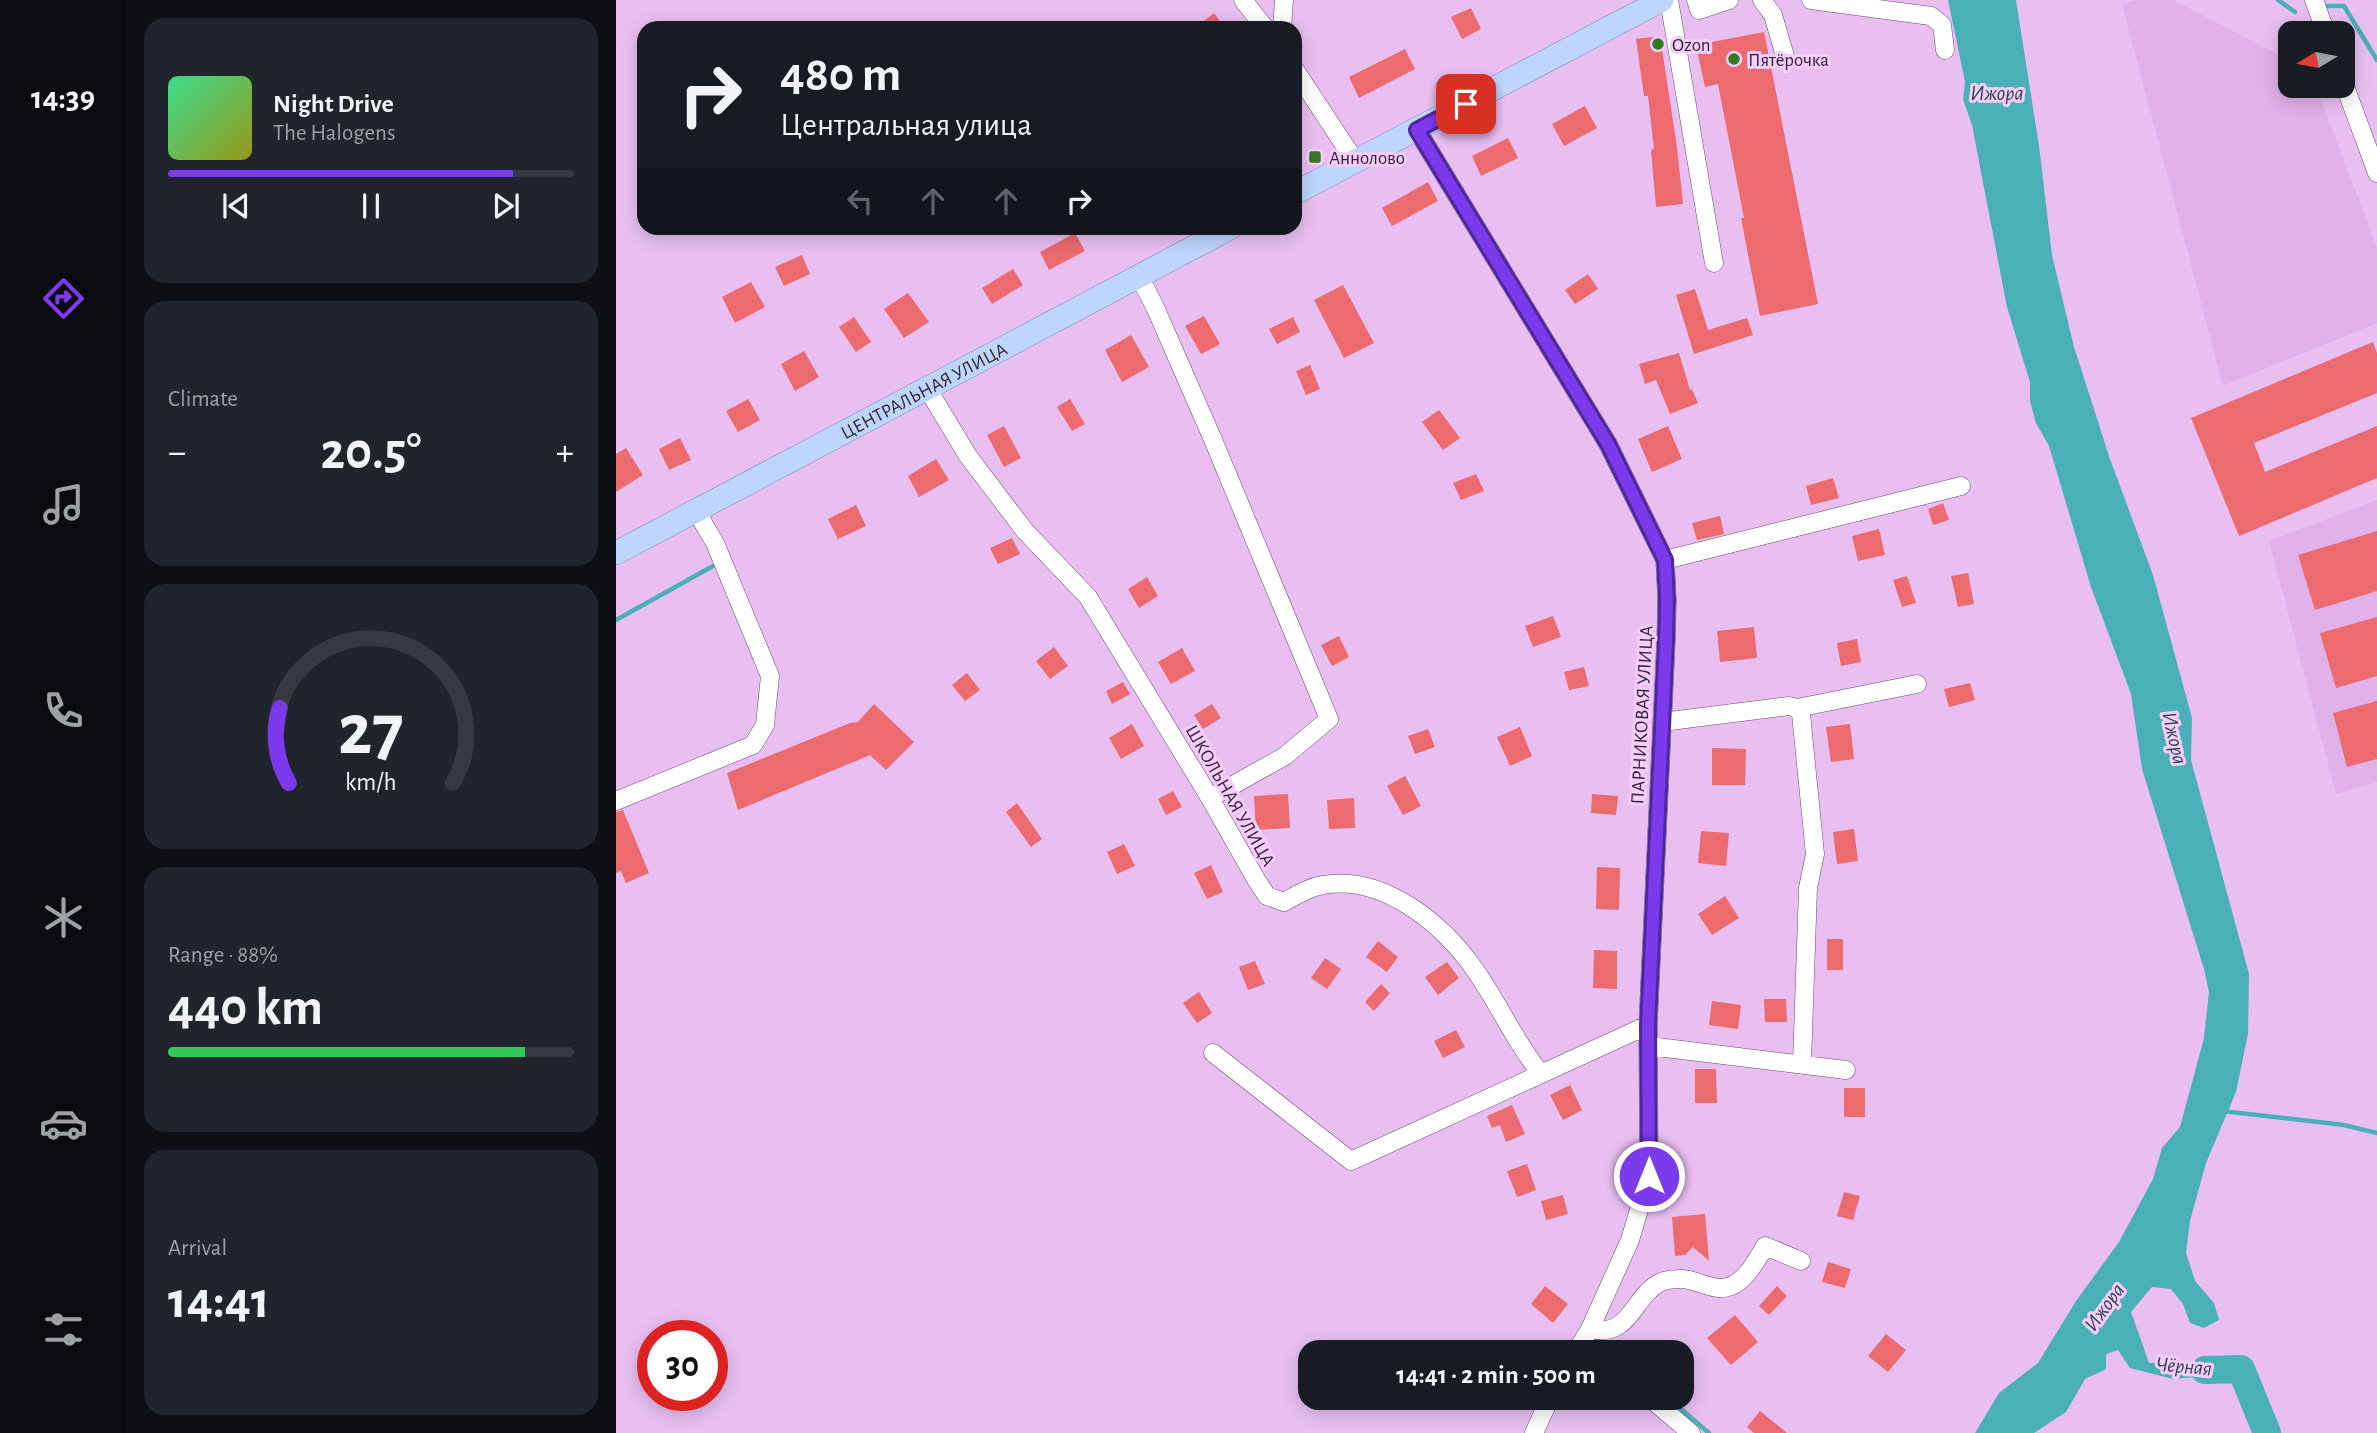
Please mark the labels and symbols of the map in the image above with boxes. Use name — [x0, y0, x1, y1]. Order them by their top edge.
north arrow — [2278, 21, 2356, 98]
marker: Ozon — [1650, 36, 1666, 52]
place label: Ozon — [1672, 36, 1711, 55]
marker: Пятёрочка — [1726, 51, 1742, 67]
place label: Пятёрочка — [1748, 51, 1829, 70]
pin — [1436, 74, 1496, 134]
water label: Ижора — [1971, 83, 2023, 105]
marker: Аннолово — [1307, 149, 1323, 165]
place label: Аннолово — [1329, 149, 1405, 168]
street label: ЦЕНТРАЛЬНАЯ УЛИЦА — [838, 340, 1011, 443]
street label: ПАРНИКОВАЯ УЛИЦА — [1628, 625, 1657, 805]
water label: Ижора — [2157, 710, 2191, 766]
street label: ШКОЛЬНАЯ УЛИЦА — [1181, 722, 1278, 870]
position arrow — [1612, 1139, 1686, 1213]
water label: Ижора — [2080, 1280, 2129, 1335]
speed limit sign: 30 — [637, 1320, 728, 1411]
water label: Чёрная — [2155, 1354, 2213, 1380]

